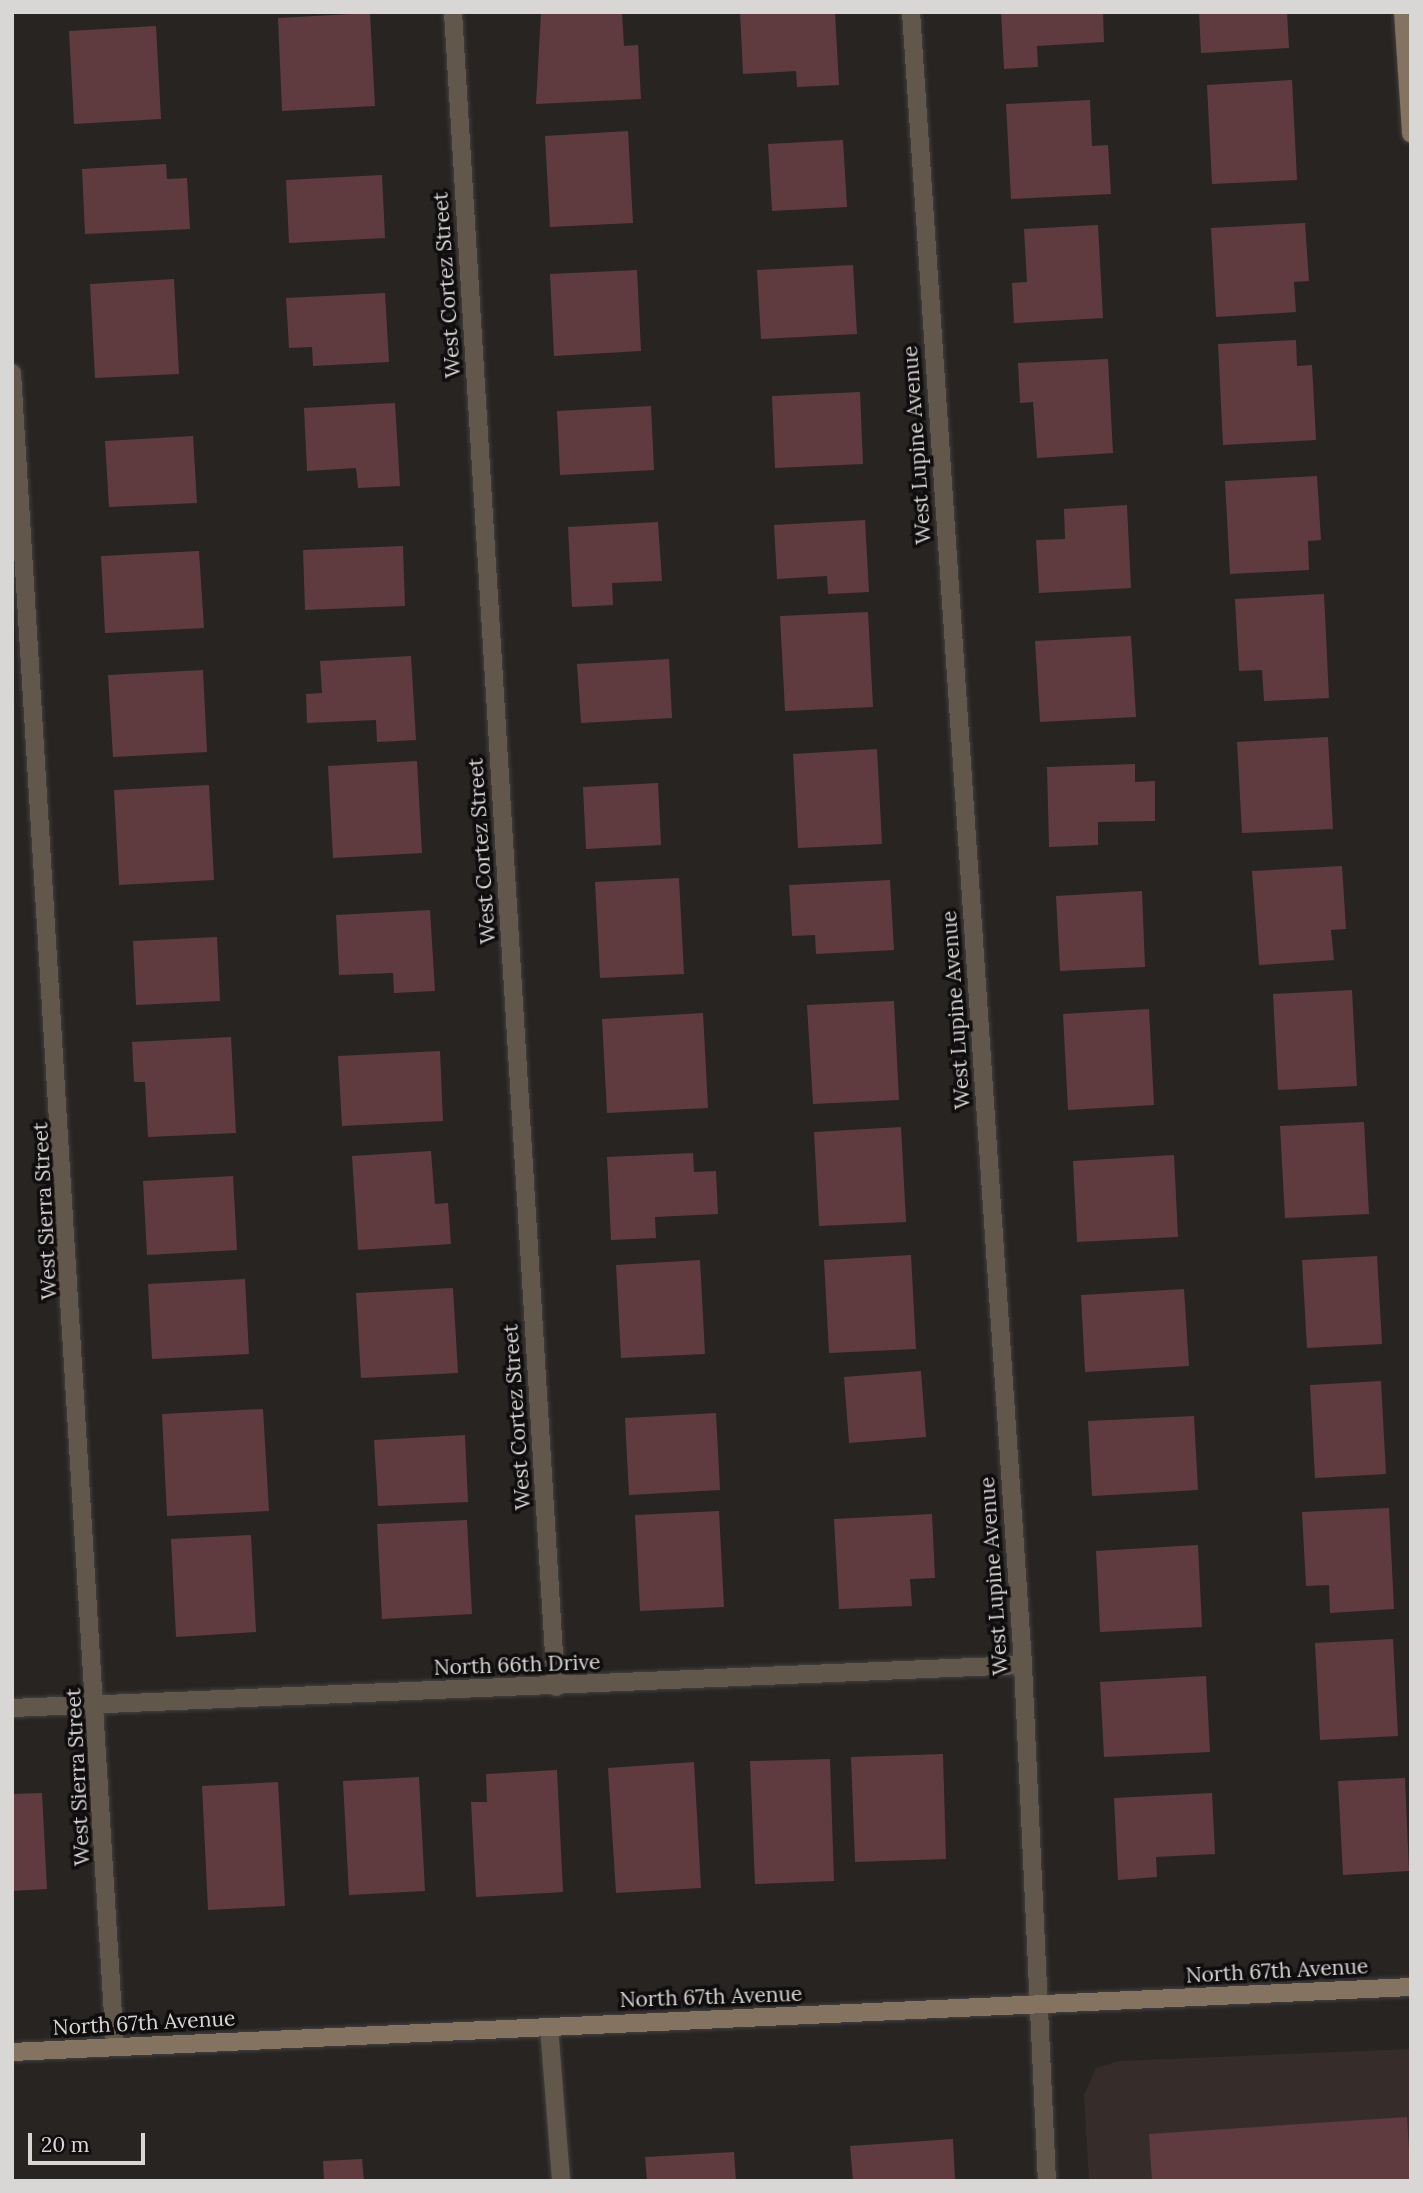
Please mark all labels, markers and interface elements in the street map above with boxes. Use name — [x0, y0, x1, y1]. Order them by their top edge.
street label: West Cortez Street — [428, 191, 466, 379]
street label: West Lupine Avenue — [897, 345, 937, 545]
street label: West Cortez Street — [463, 757, 501, 945]
street label: West Lupine Avenue — [936, 910, 976, 1110]
street label: West Sierra Street — [28, 1122, 62, 1300]
street label: West Cortez Street — [498, 1323, 536, 1511]
street label: West Lupine Avenue — [974, 1476, 1014, 1676]
street label: North 66th Drive — [433, 1650, 601, 1680]
street label: West Sierra Street — [61, 1688, 95, 1866]
street label: North 67th Avenue — [1185, 1954, 1369, 1988]
street label: North 67th Avenue — [619, 1981, 803, 2013]
street label: North 67th Avenue — [52, 2006, 236, 2040]
scale bar — [32, 2120, 149, 2164]
text: 20 m — [41, 2131, 90, 2158]

